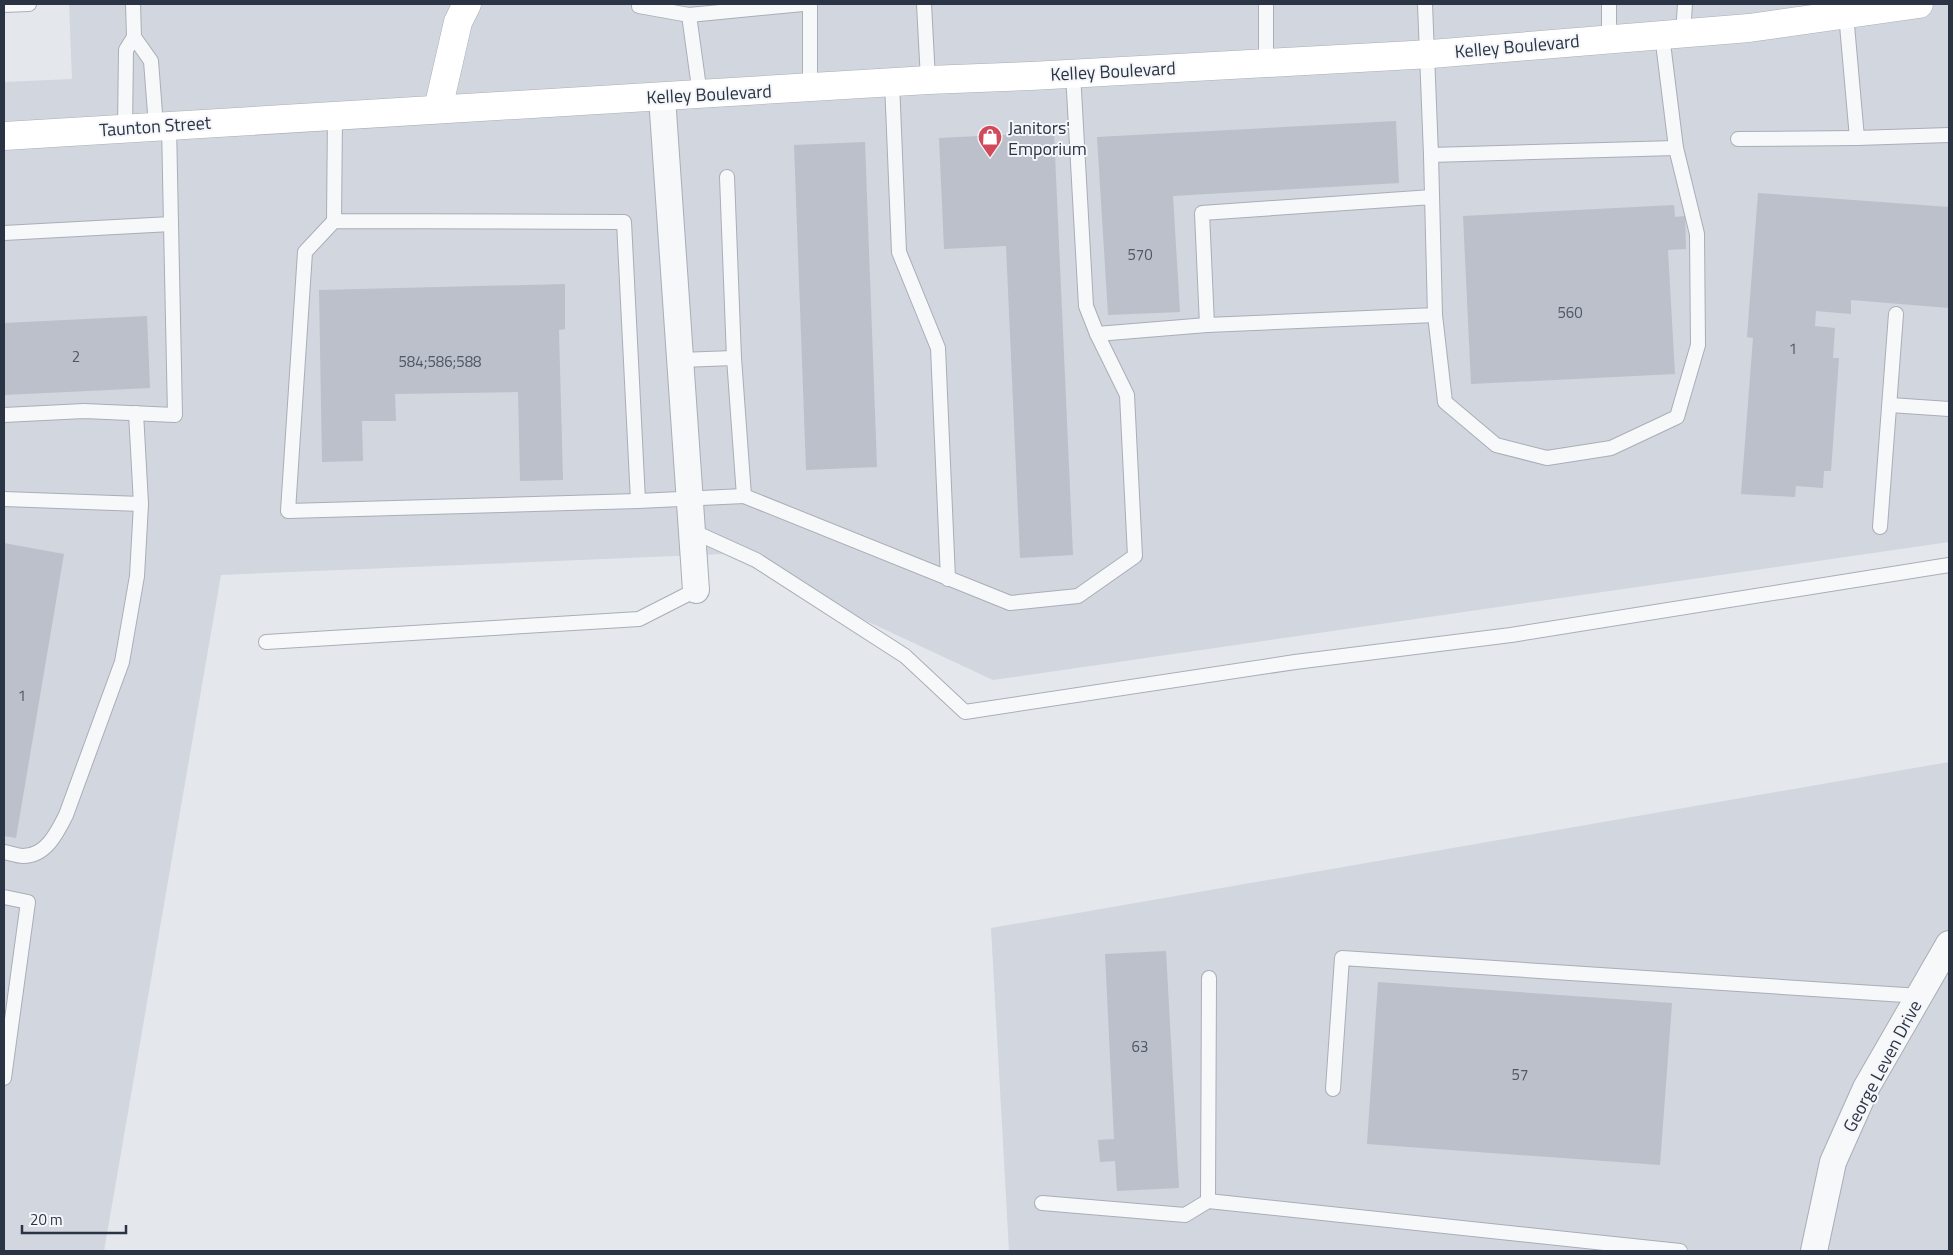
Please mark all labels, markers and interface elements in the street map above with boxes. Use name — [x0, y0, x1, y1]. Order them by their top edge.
street label: Kelley Boulevard — [1453, 27, 1581, 65]
street label: Kelley Boulevard — [1050, 54, 1176, 88]
street label: Kelley Boulevard — [646, 77, 772, 111]
street label: Taunton Street — [98, 109, 212, 143]
place label: Janitors' Emporium — [1008, 114, 1087, 162]
shop icon: Janitors' Emporium — [977, 124, 1003, 158]
house number: 570 — [1127, 243, 1153, 266]
house number: 560 — [1557, 301, 1583, 324]
house number: 1 — [1789, 337, 1797, 360]
house number: 2 — [72, 345, 80, 368]
house number: 584;586;588 — [398, 350, 482, 373]
house number: 1 — [18, 684, 26, 707]
street label: George Leven Drive — [1836, 995, 1928, 1137]
house number: 63 — [1132, 1035, 1148, 1058]
house number: 57 — [1512, 1063, 1528, 1086]
scale bar — [22, 1202, 126, 1234]
text: 20 m — [30, 1208, 63, 1231]

